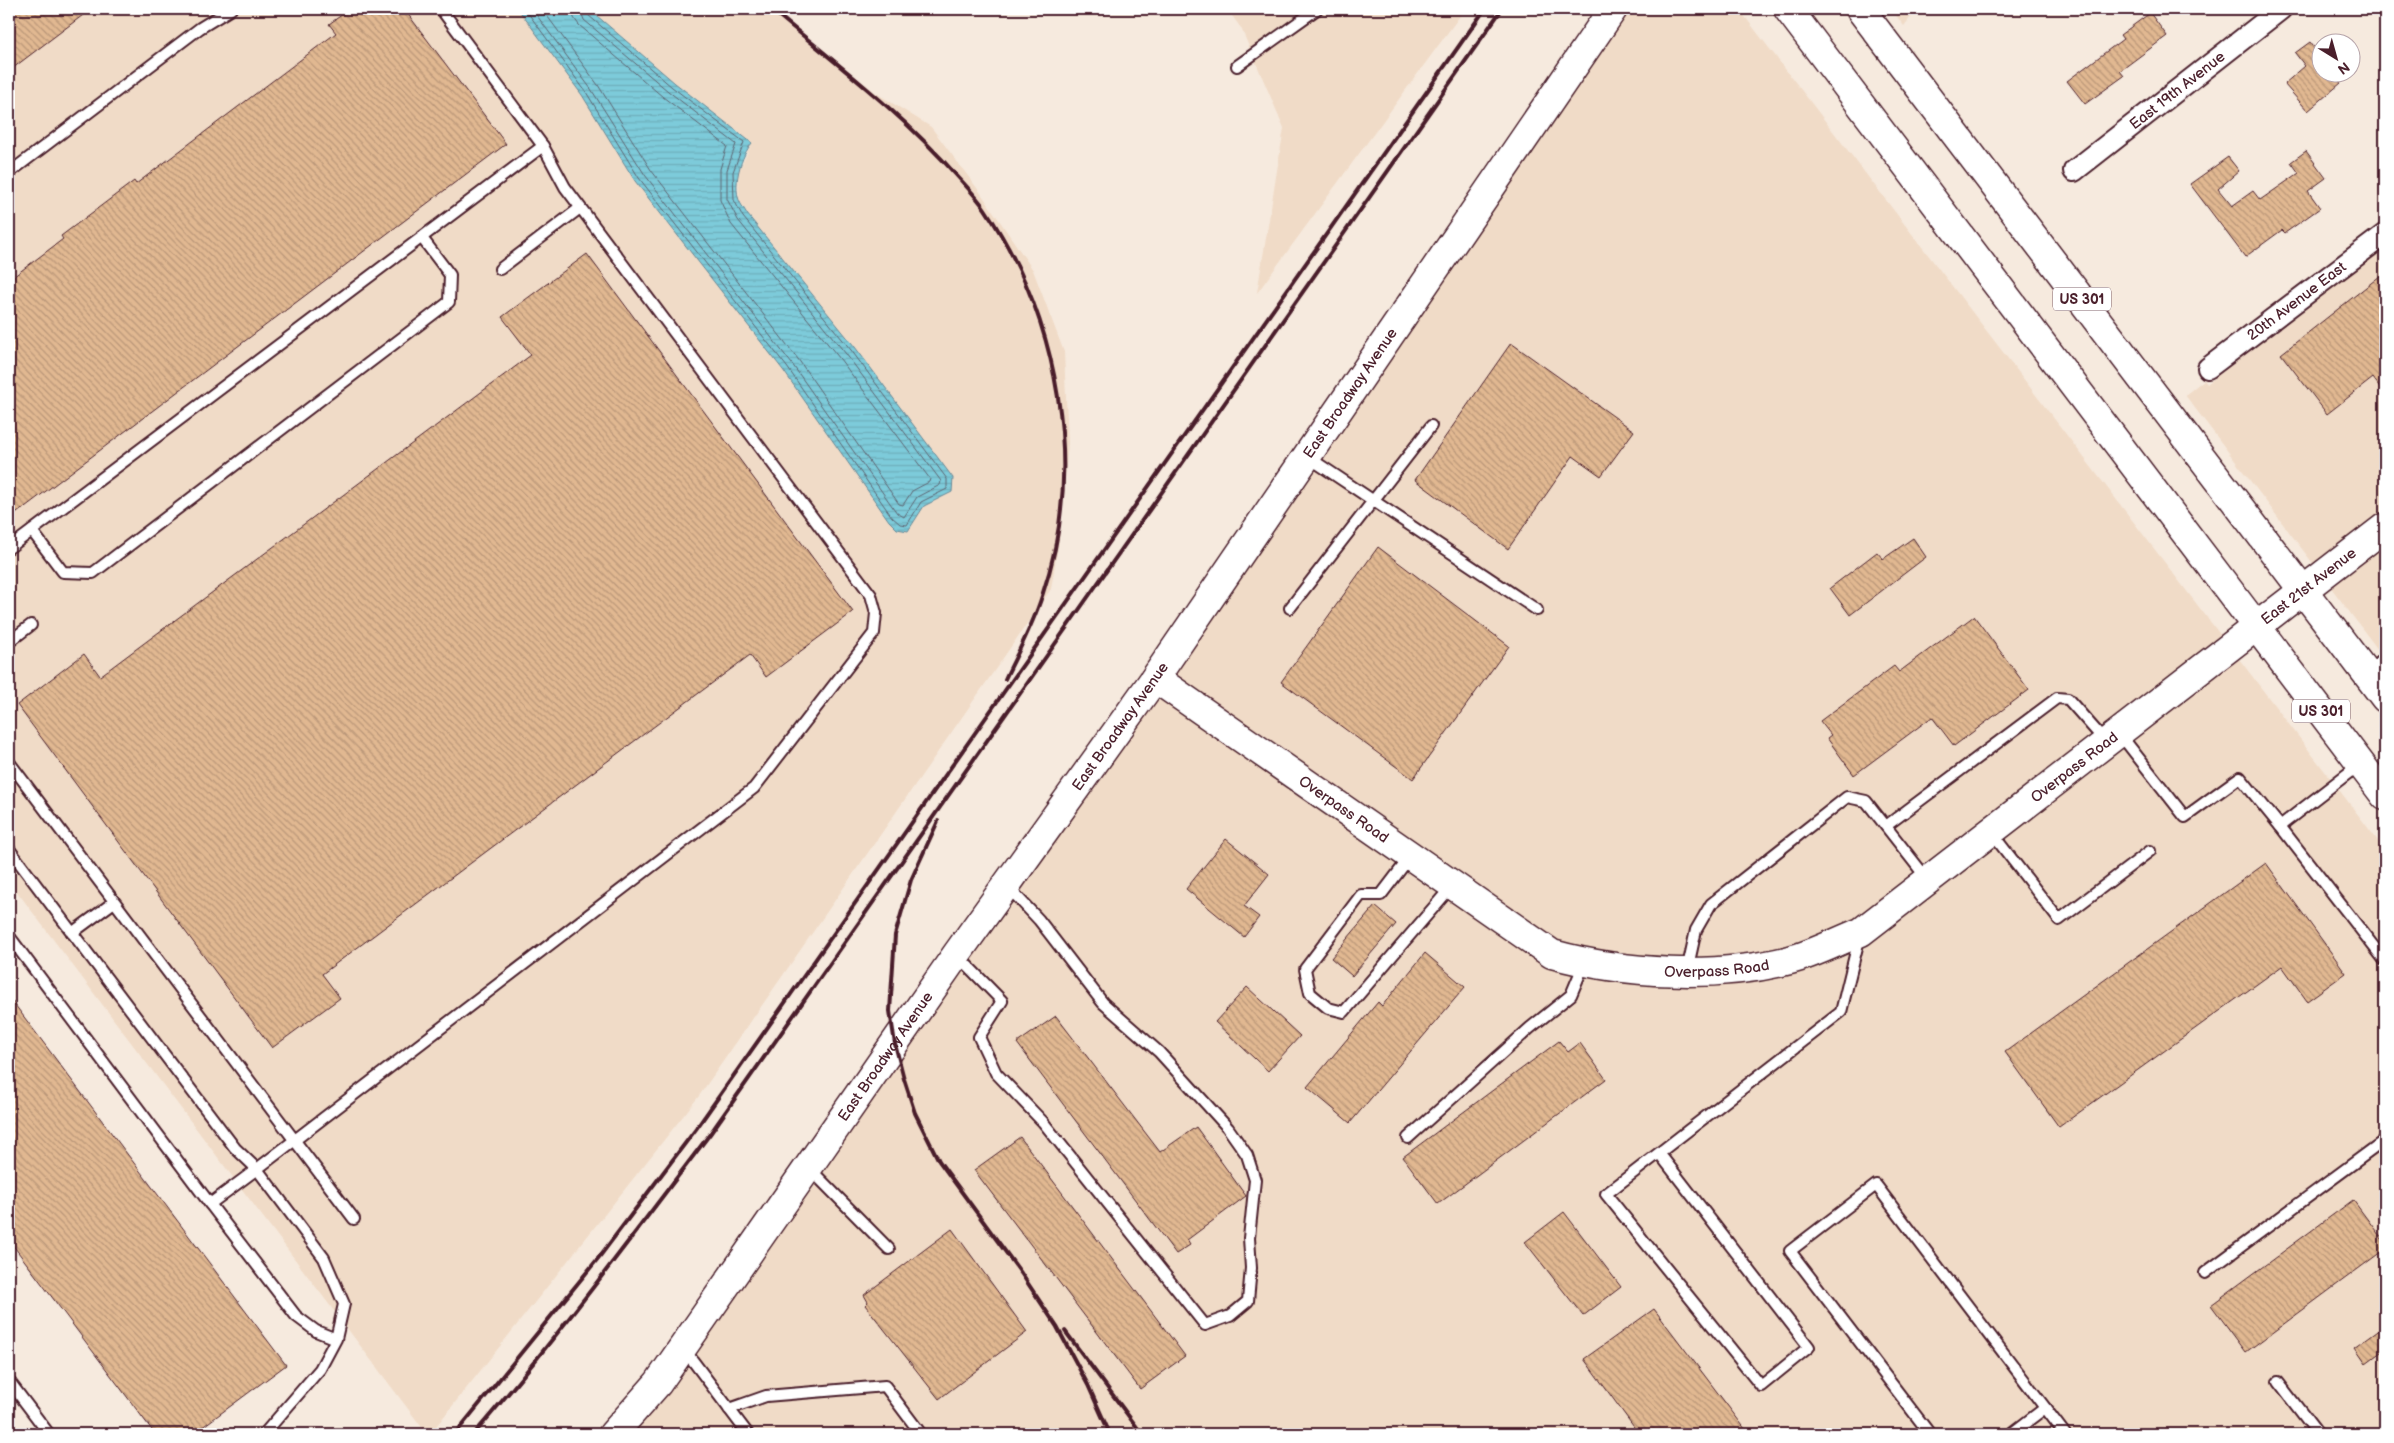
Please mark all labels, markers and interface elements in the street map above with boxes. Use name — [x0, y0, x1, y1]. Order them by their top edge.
north arrow — [2312, 32, 2362, 82]
street label: East 19th Avenue — [2126, 47, 2229, 134]
text: N — [2334, 58, 2353, 78]
street label: 20th Avenue East — [2243, 258, 2351, 345]
road number: US 301 — [2053, 288, 2111, 310]
street label: East Broadway Avenue — [1299, 324, 1402, 462]
street label: East 21st Avenue — [2257, 544, 2360, 629]
street label: East Broadway Avenue — [1068, 659, 1173, 795]
road number: US 301 — [2292, 699, 2350, 722]
street label: Overpass Road — [2027, 728, 2122, 807]
street label: Overpass Road — [1295, 772, 1392, 848]
street label: Overpass Road — [1664, 956, 1771, 982]
street label: East Broadway Avenue — [834, 988, 938, 1125]

